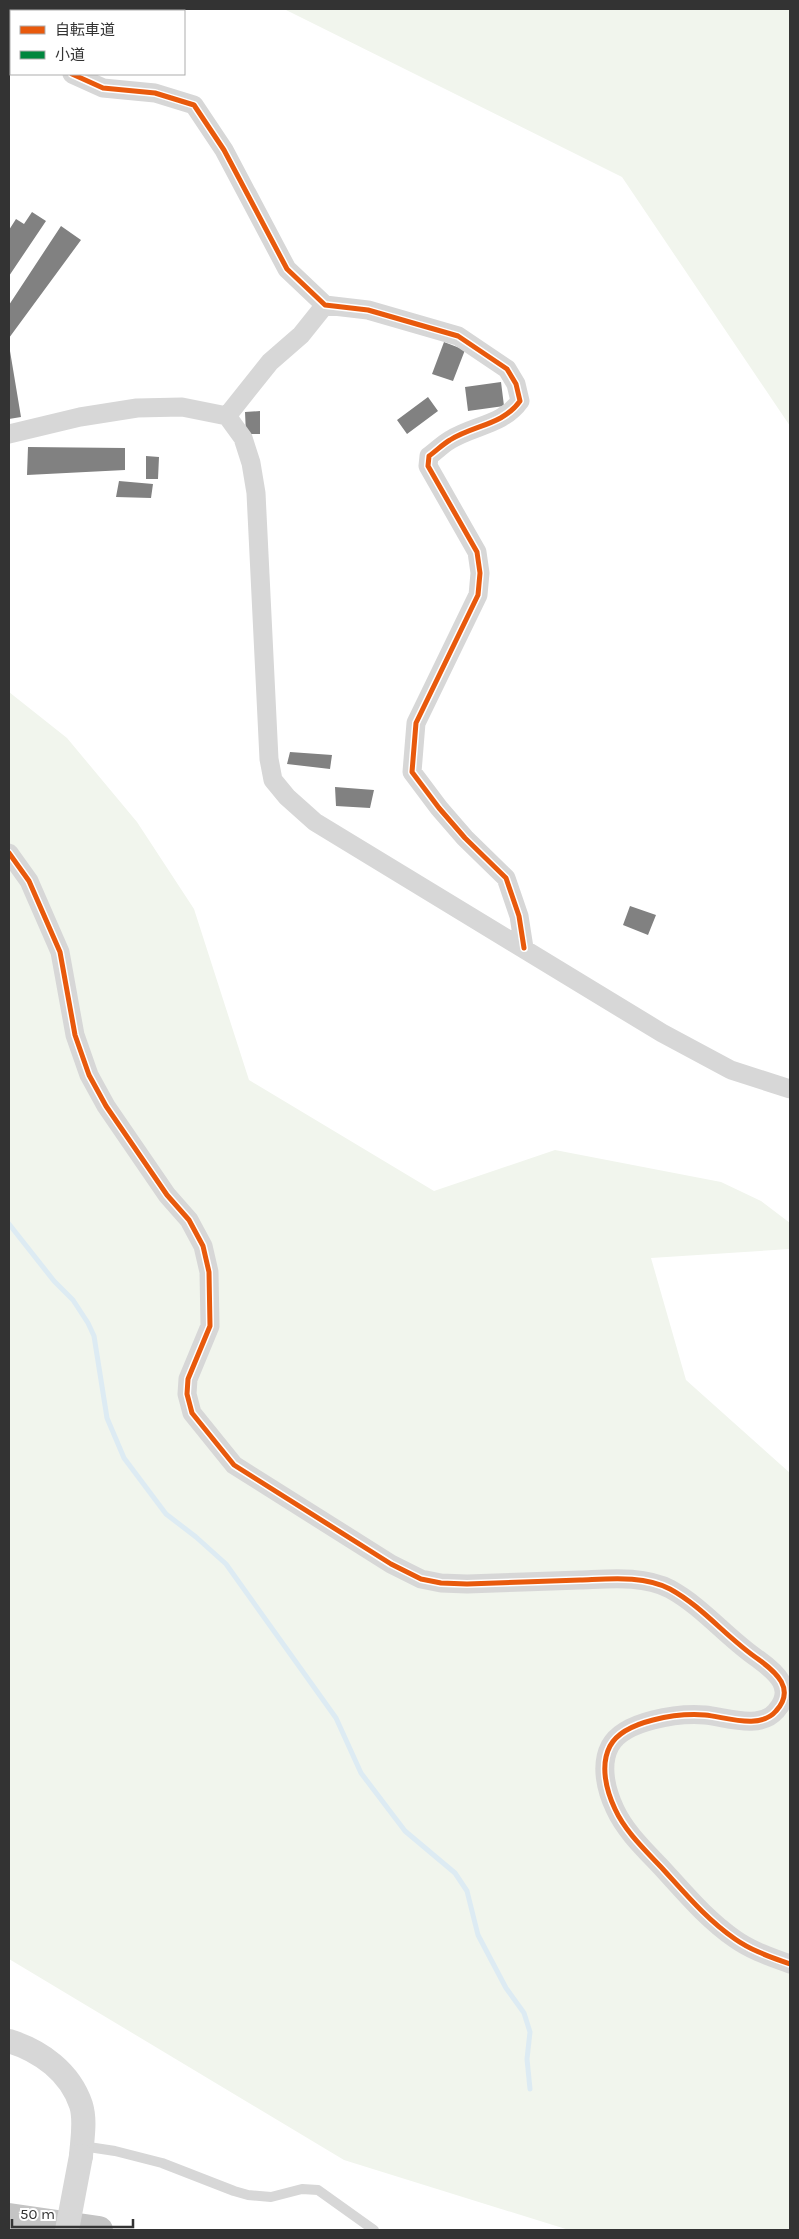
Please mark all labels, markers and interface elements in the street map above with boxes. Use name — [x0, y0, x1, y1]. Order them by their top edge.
legend — [10, 10, 185, 75]
text: 自転車道 — [55, 21, 115, 39]
text: 小道 — [55, 46, 85, 64]
scale bar — [12, 2196, 134, 2228]
text: 50 m — [20, 2205, 55, 2223]

